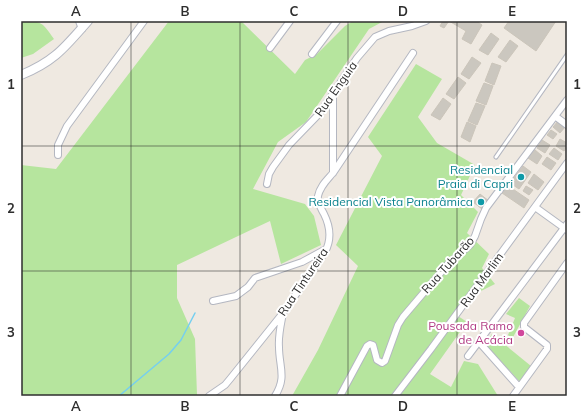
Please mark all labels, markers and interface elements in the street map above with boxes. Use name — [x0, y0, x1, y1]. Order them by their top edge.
text: A — [71, 3, 81, 19]
text: B — [181, 3, 190, 19]
text: C — [290, 3, 299, 19]
text: D — [398, 3, 408, 19]
text: E — [508, 3, 516, 19]
street label: Rua Enguia — [311, 58, 360, 119]
text: 1 — [7, 76, 15, 92]
text: 1 — [573, 76, 581, 92]
place label: Residencial Praia di Capri — [438, 162, 513, 191]
marker: Residencial Praia di Capri — [516, 172, 526, 182]
place label: Residencial Vista Panorâmica — [308, 194, 473, 209]
marker: Residencial Vista Panorâmica — [476, 197, 486, 207]
text: 2 — [7, 200, 15, 216]
text: 2 — [573, 200, 581, 216]
street label: Rua Tubarão — [418, 233, 477, 296]
street label: Rua Tintureira — [274, 245, 331, 319]
street label: Rua Marlim — [457, 250, 506, 310]
place label: Pousada Ramo de Acácia — [428, 318, 513, 347]
text: 3 — [7, 324, 15, 340]
text: 3 — [573, 324, 581, 340]
marker: Pousada Ramo de Acácia — [516, 328, 526, 338]
text: A — [71, 398, 81, 414]
text: B — [181, 398, 190, 414]
text: C — [290, 398, 299, 414]
text: D — [398, 398, 408, 414]
text: E — [508, 398, 516, 414]

